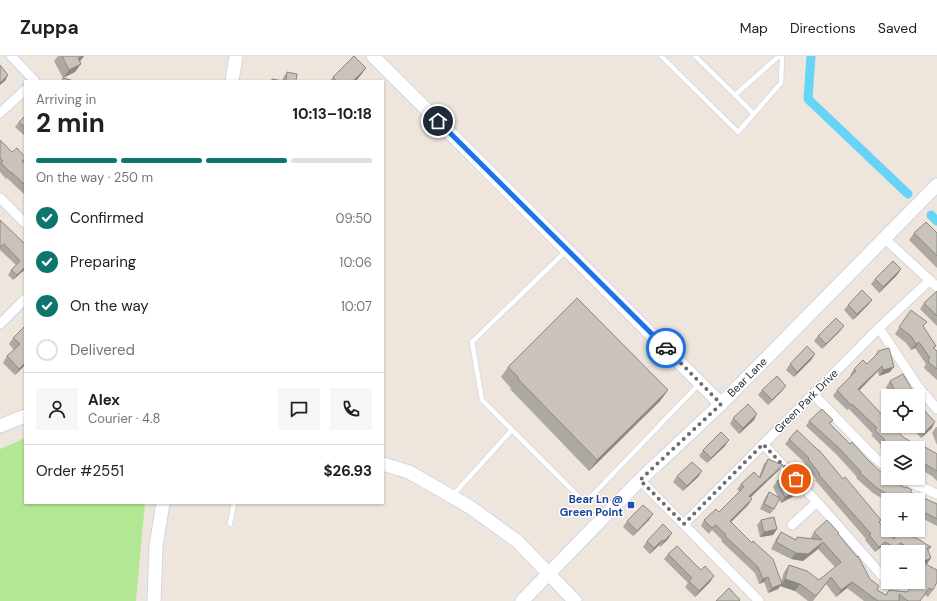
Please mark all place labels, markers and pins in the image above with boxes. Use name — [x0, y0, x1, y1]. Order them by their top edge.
pin — [421, 104, 455, 138]
pin — [779, 462, 813, 496]
place label: Bear Ln @ Green Point — [560, 492, 623, 519]
marker: Bear Ln @ Green Point — [626, 500, 636, 510]

